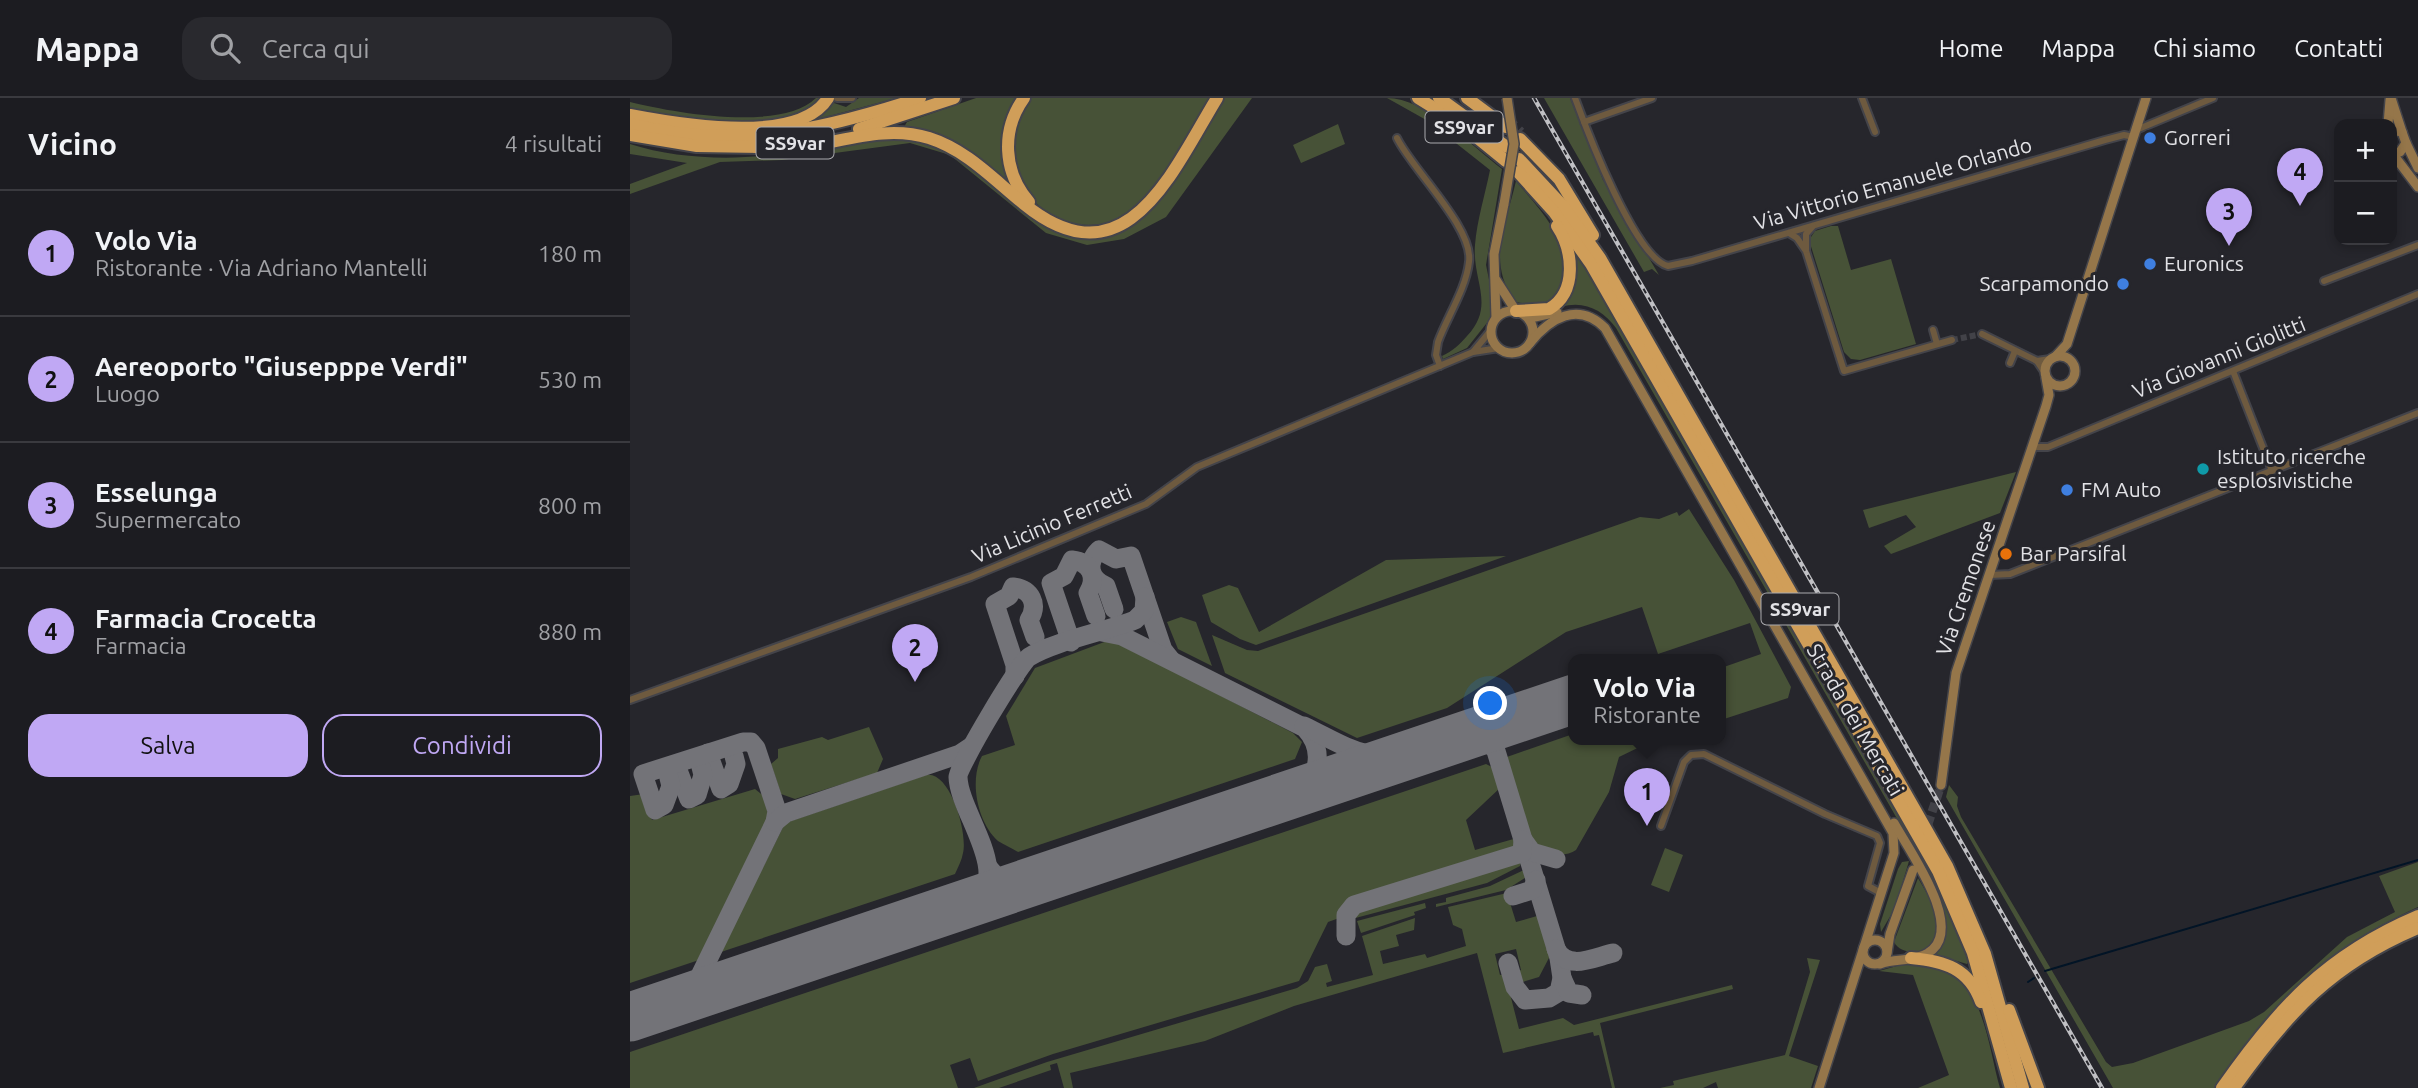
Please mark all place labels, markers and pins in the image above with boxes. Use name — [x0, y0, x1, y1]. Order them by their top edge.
place label: Gorreri — [2164, 125, 2231, 149]
marker: Gorreri — [2142, 130, 2158, 146]
pin: 4 — [2277, 148, 2323, 206]
pin: 3 — [2206, 188, 2252, 246]
place label: Euronics — [2164, 251, 2244, 275]
marker: Euronics — [2142, 256, 2158, 272]
place label: Scarpamondo — [1979, 271, 2109, 295]
marker: Scarpamondo — [2115, 276, 2131, 292]
place label: Istituto ricerche esplosivistiche — [2217, 444, 2366, 492]
marker: Istituto ricerche esplosivistiche — [2195, 461, 2211, 477]
place label: FM Auto — [2081, 477, 2161, 501]
marker: FM Auto — [2059, 482, 2075, 498]
place label: Bar Parsifal — [2020, 541, 2127, 565]
marker: Bar Parsifal — [1998, 546, 2014, 562]
pin: 2 — [892, 624, 938, 682]
pin: 1 — [1624, 768, 1670, 826]

